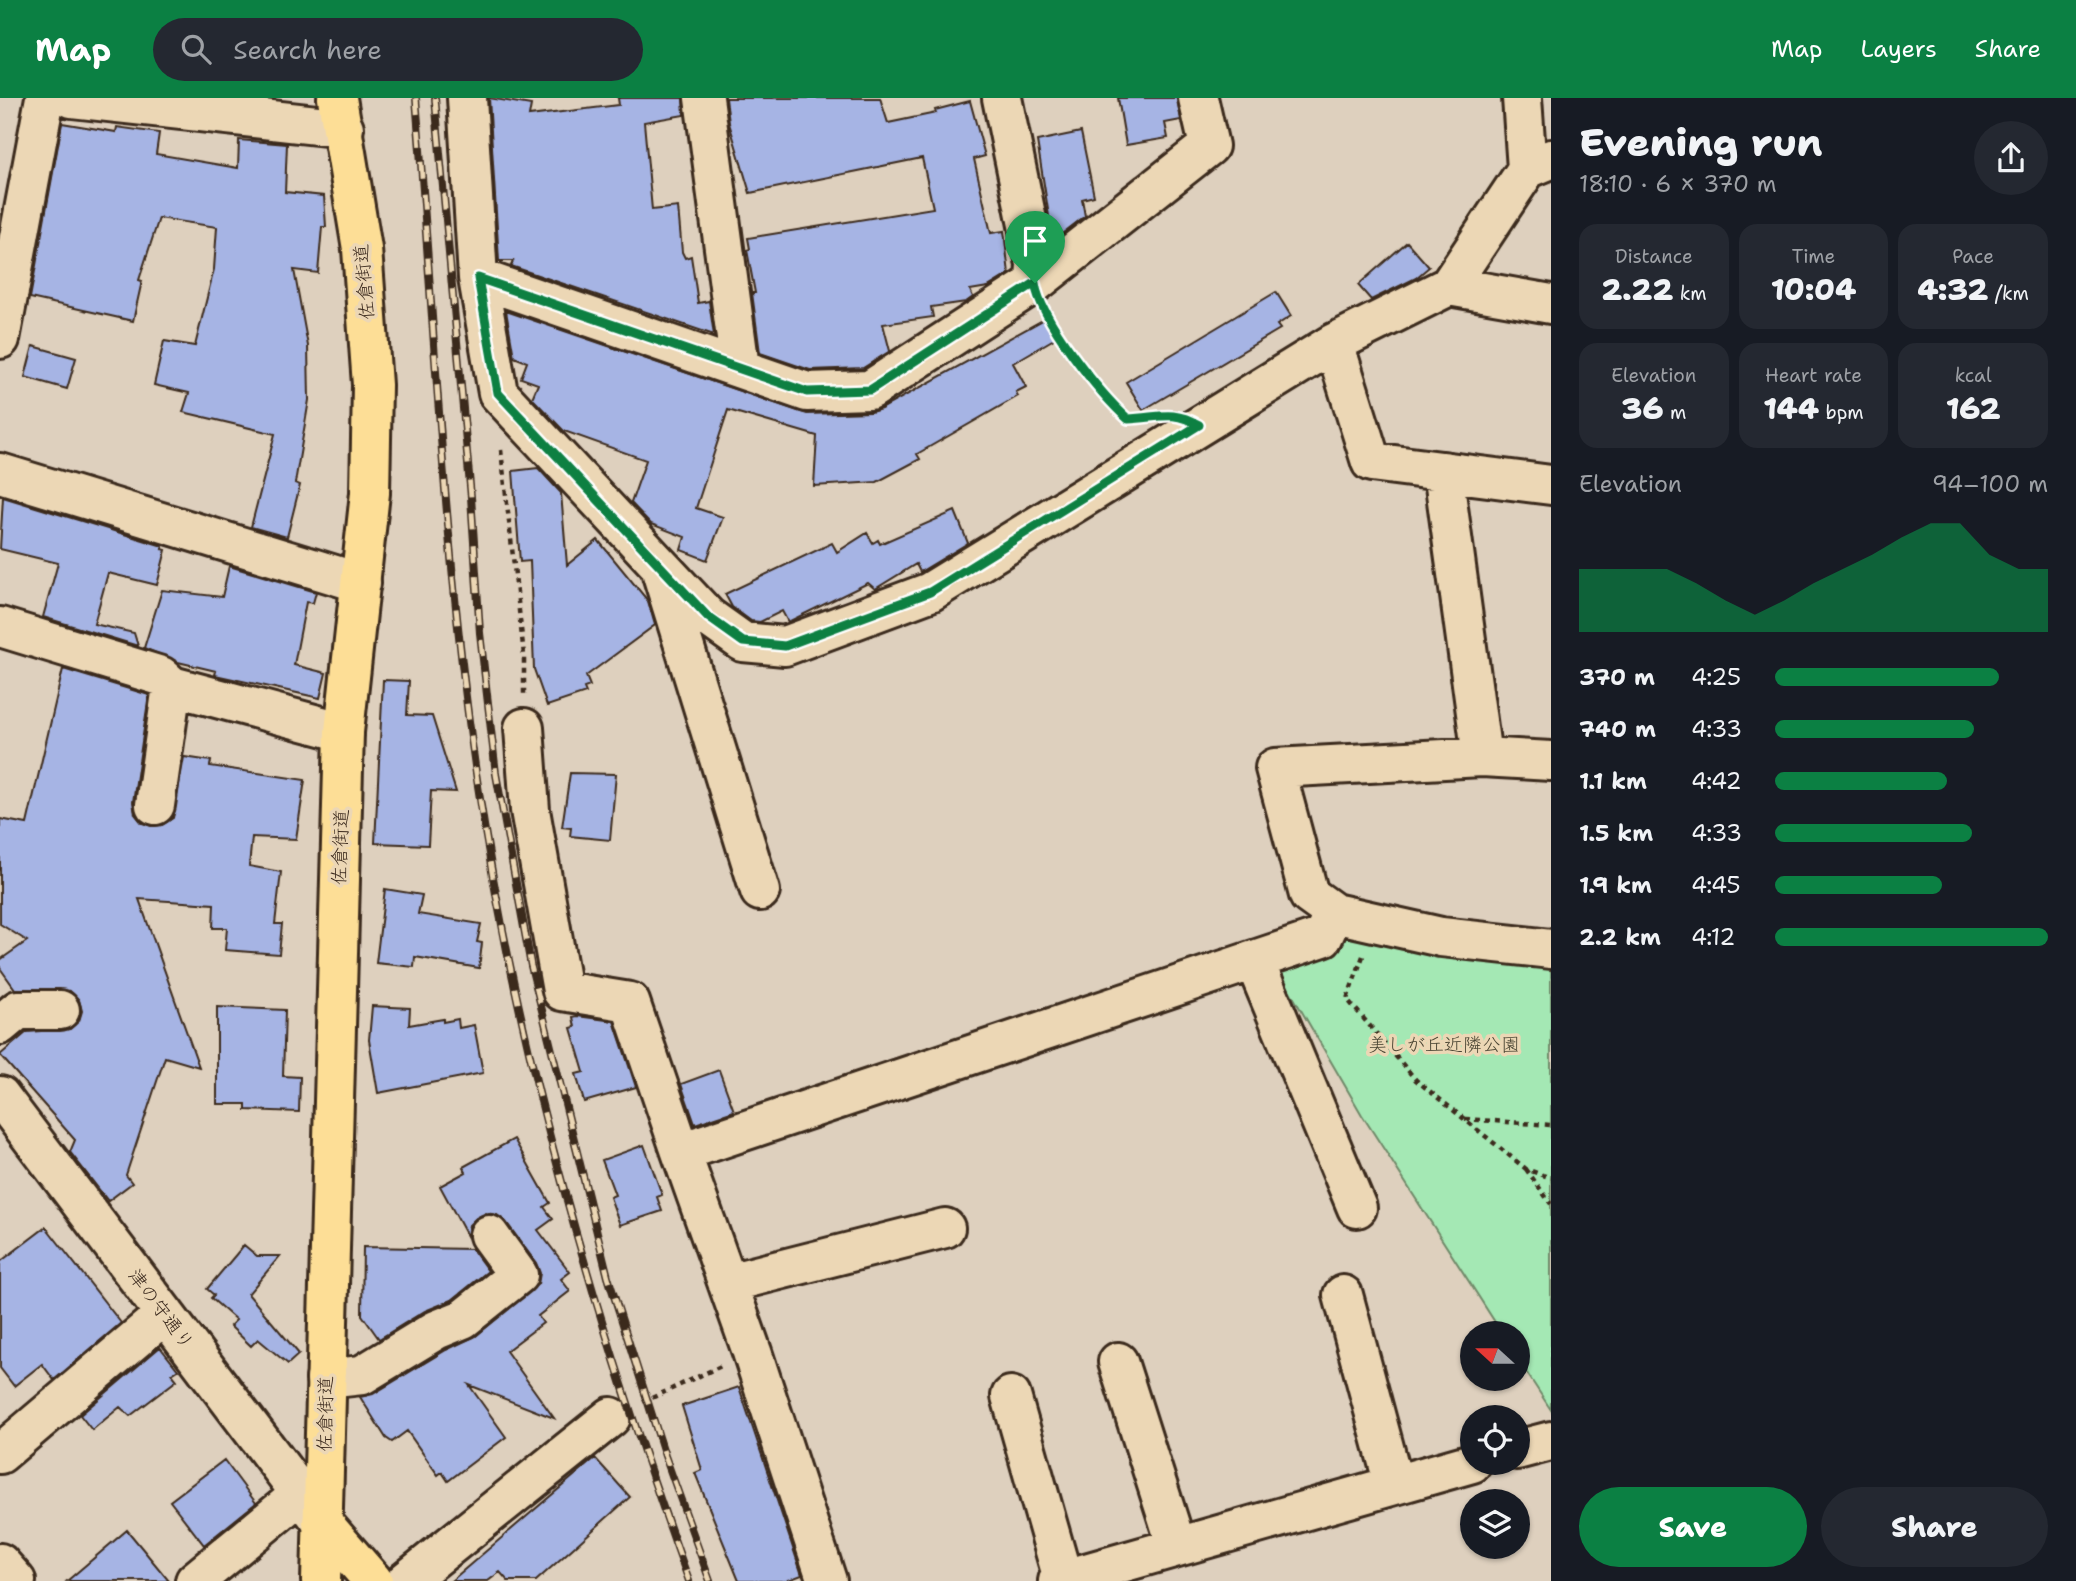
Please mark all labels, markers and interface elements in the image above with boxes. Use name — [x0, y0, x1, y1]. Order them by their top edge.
search box — [153, 18, 643, 81]
text: Map — [35, 27, 111, 72]
icon: search — [177, 30, 215, 68]
text: Search here — [233, 32, 382, 67]
text: Map — [1771, 33, 1822, 65]
text: Layers — [1860, 33, 1937, 65]
text: Share — [1975, 33, 2041, 65]
text: Evening run — [1579, 117, 1822, 168]
button: share — [1974, 121, 2048, 195]
text: 18:10 · 6 × 370 m — [1579, 169, 1777, 199]
pin — [1005, 211, 1065, 283]
icon: arrive — [1016, 222, 1054, 260]
street label: 佐倉街道 — [348, 243, 380, 321]
text: Distance — [1615, 244, 1693, 269]
text: Time — [1792, 244, 1835, 269]
text: Pace — [1952, 244, 1994, 269]
text: 2.22 — [1601, 269, 1673, 310]
text: 10:04 — [1771, 269, 1856, 310]
text: 4:32 — [1918, 269, 1988, 310]
text: km — [1673, 281, 1707, 306]
text: /km — [1988, 281, 2029, 306]
text: Elevation — [1611, 363, 1696, 388]
text: Heart rate — [1765, 363, 1862, 388]
text: kcal — [1955, 363, 1992, 388]
text: 36 — [1621, 388, 1664, 429]
text: 144 — [1763, 388, 1819, 429]
text: 162 — [1946, 388, 2001, 429]
text: m — [1664, 400, 1686, 425]
text: bpm — [1819, 400, 1864, 425]
text: Elevation — [1579, 469, 1682, 499]
text: 94–100 m — [1932, 469, 2048, 499]
text: 370 m — [1579, 662, 1655, 692]
text: 4:25 — [1691, 662, 1741, 692]
text: 740 m — [1579, 714, 1656, 744]
text: 4:33 — [1691, 714, 1742, 744]
text: 1.1 km — [1579, 766, 1647, 796]
text: 4:42 — [1691, 766, 1742, 796]
street label: 佐倉街道 — [326, 809, 354, 885]
text: 1.5 km — [1579, 818, 1653, 848]
text: 4:33 — [1691, 818, 1742, 848]
text: 1.9 km — [1579, 870, 1652, 900]
text: 4:45 — [1691, 870, 1741, 900]
text: 2.2 km — [1579, 922, 1661, 952]
text: 4:12 — [1691, 922, 1735, 952]
park label: 美しが丘近隣公園 — [1368, 1032, 1520, 1057]
street label: 津の守通り — [122, 1264, 200, 1354]
north arrow — [1460, 1321, 1530, 1391]
map controls — [1460, 1321, 1530, 1559]
street label: 佐倉街道 — [312, 1376, 338, 1452]
button: locate — [1460, 1405, 1530, 1475]
button: Save — [1579, 1487, 1807, 1567]
button: Share — [1821, 1487, 2048, 1567]
button: layers — [1460, 1489, 1530, 1559]

